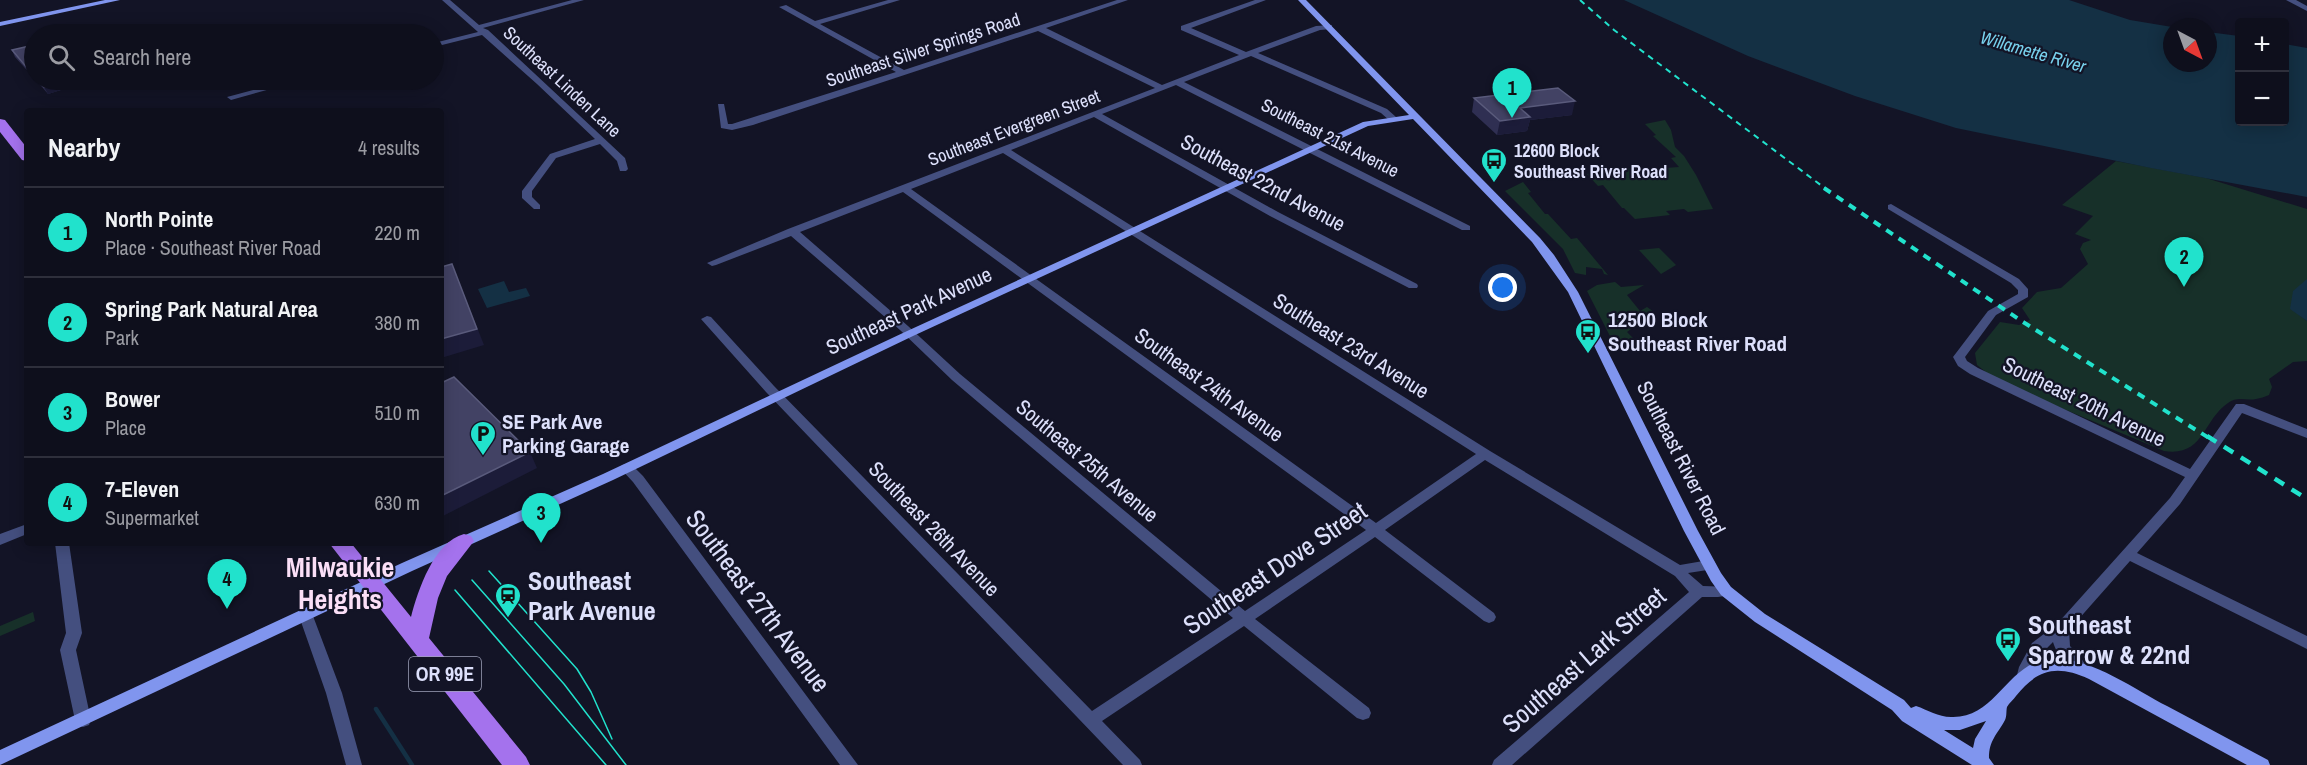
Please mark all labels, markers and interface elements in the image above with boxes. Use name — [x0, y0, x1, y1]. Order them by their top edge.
street label: Southeast Silver Springs Road — [823, 6, 1023, 93]
north arrow — [2163, 18, 2217, 72]
map controls — [2235, 18, 2289, 126]
button: + — [2235, 18, 2289, 72]
street label: Southeast Linden Lane — [498, 20, 627, 143]
search box — [24, 24, 444, 90]
water label: Willamette River — [1977, 25, 2090, 79]
icon: search — [45, 41, 78, 74]
text: Search here — [93, 42, 191, 72]
pin: 1 — [1492, 68, 1532, 118]
button: − — [2235, 72, 2289, 126]
street label: Southeast Evergreen Street — [924, 83, 1103, 172]
street label: Southeast 21st Avenue — [1257, 92, 1403, 183]
street label: Southeast 22nd Avenue — [1176, 127, 1351, 238]
text: Nearby — [48, 130, 120, 165]
text: 4 results — [358, 134, 420, 161]
place label: 12600 Block Southeast River Road — [1514, 138, 1667, 184]
bus stop icon: 12600 Block Southeast River Road — [1479, 146, 1509, 184]
text: North Pointe — [105, 204, 213, 234]
text: 1 — [63, 219, 72, 246]
text: 220 m — [374, 219, 420, 246]
text: Place · Southeast River Road — [105, 234, 321, 261]
pin: 2 — [2164, 238, 2204, 287]
street label: Southeast Park Avenue — [821, 259, 996, 362]
your location — [1488, 273, 1517, 302]
street label: Southeast 23rd Avenue — [1268, 286, 1435, 405]
text: Spring Park Natural Area — [105, 294, 318, 324]
place label: 12500 Block Southeast River Road — [1608, 305, 1787, 358]
text: 2 — [63, 309, 72, 336]
text: 380 m — [374, 309, 420, 336]
bus stop icon: 12500 Block Southeast River Road — [1573, 317, 1603, 355]
street label: Southeast 24th Avenue — [1129, 321, 1290, 449]
text: Park — [105, 324, 139, 351]
street label: Southeast 20th Avenue — [1998, 350, 2170, 454]
street label: Southeast River Road — [1630, 376, 1733, 540]
text: Bower — [105, 384, 160, 414]
street label: Southeast 25th Avenue — [1010, 392, 1165, 529]
text: 3 — [63, 399, 72, 426]
text: 510 m — [374, 399, 420, 426]
place label: SE Park Ave Parking Garage — [502, 407, 629, 460]
text: Place — [105, 414, 146, 441]
parking icon: SE Park Ave Parking Garage — [468, 419, 498, 457]
street label: Southeast 26th Avenue — [862, 455, 1007, 603]
text: 7-Eleven — [105, 474, 179, 504]
text: 4 — [63, 489, 72, 516]
text: 630 m — [374, 489, 420, 516]
street label: Southeast Dove Street — [1176, 493, 1373, 642]
pin: 3 — [522, 494, 560, 543]
street label: Southeast 27th Avenue — [678, 502, 839, 699]
text: Supermarket — [105, 504, 199, 531]
district label: Milwaukie Heights — [286, 548, 394, 618]
pin: 4 — [208, 560, 246, 609]
place label: Southeast Park Avenue — [528, 563, 656, 628]
street label: Southeast Lark Street — [1494, 579, 1673, 740]
station icon: Southeast Park Avenue — [493, 581, 523, 619]
place label: Southeast Sparrow & 22nd — [2028, 607, 2190, 672]
bus stop icon: Southeast Sparrow & 22nd — [1993, 625, 2023, 663]
road number: OR 99E — [409, 657, 481, 691]

